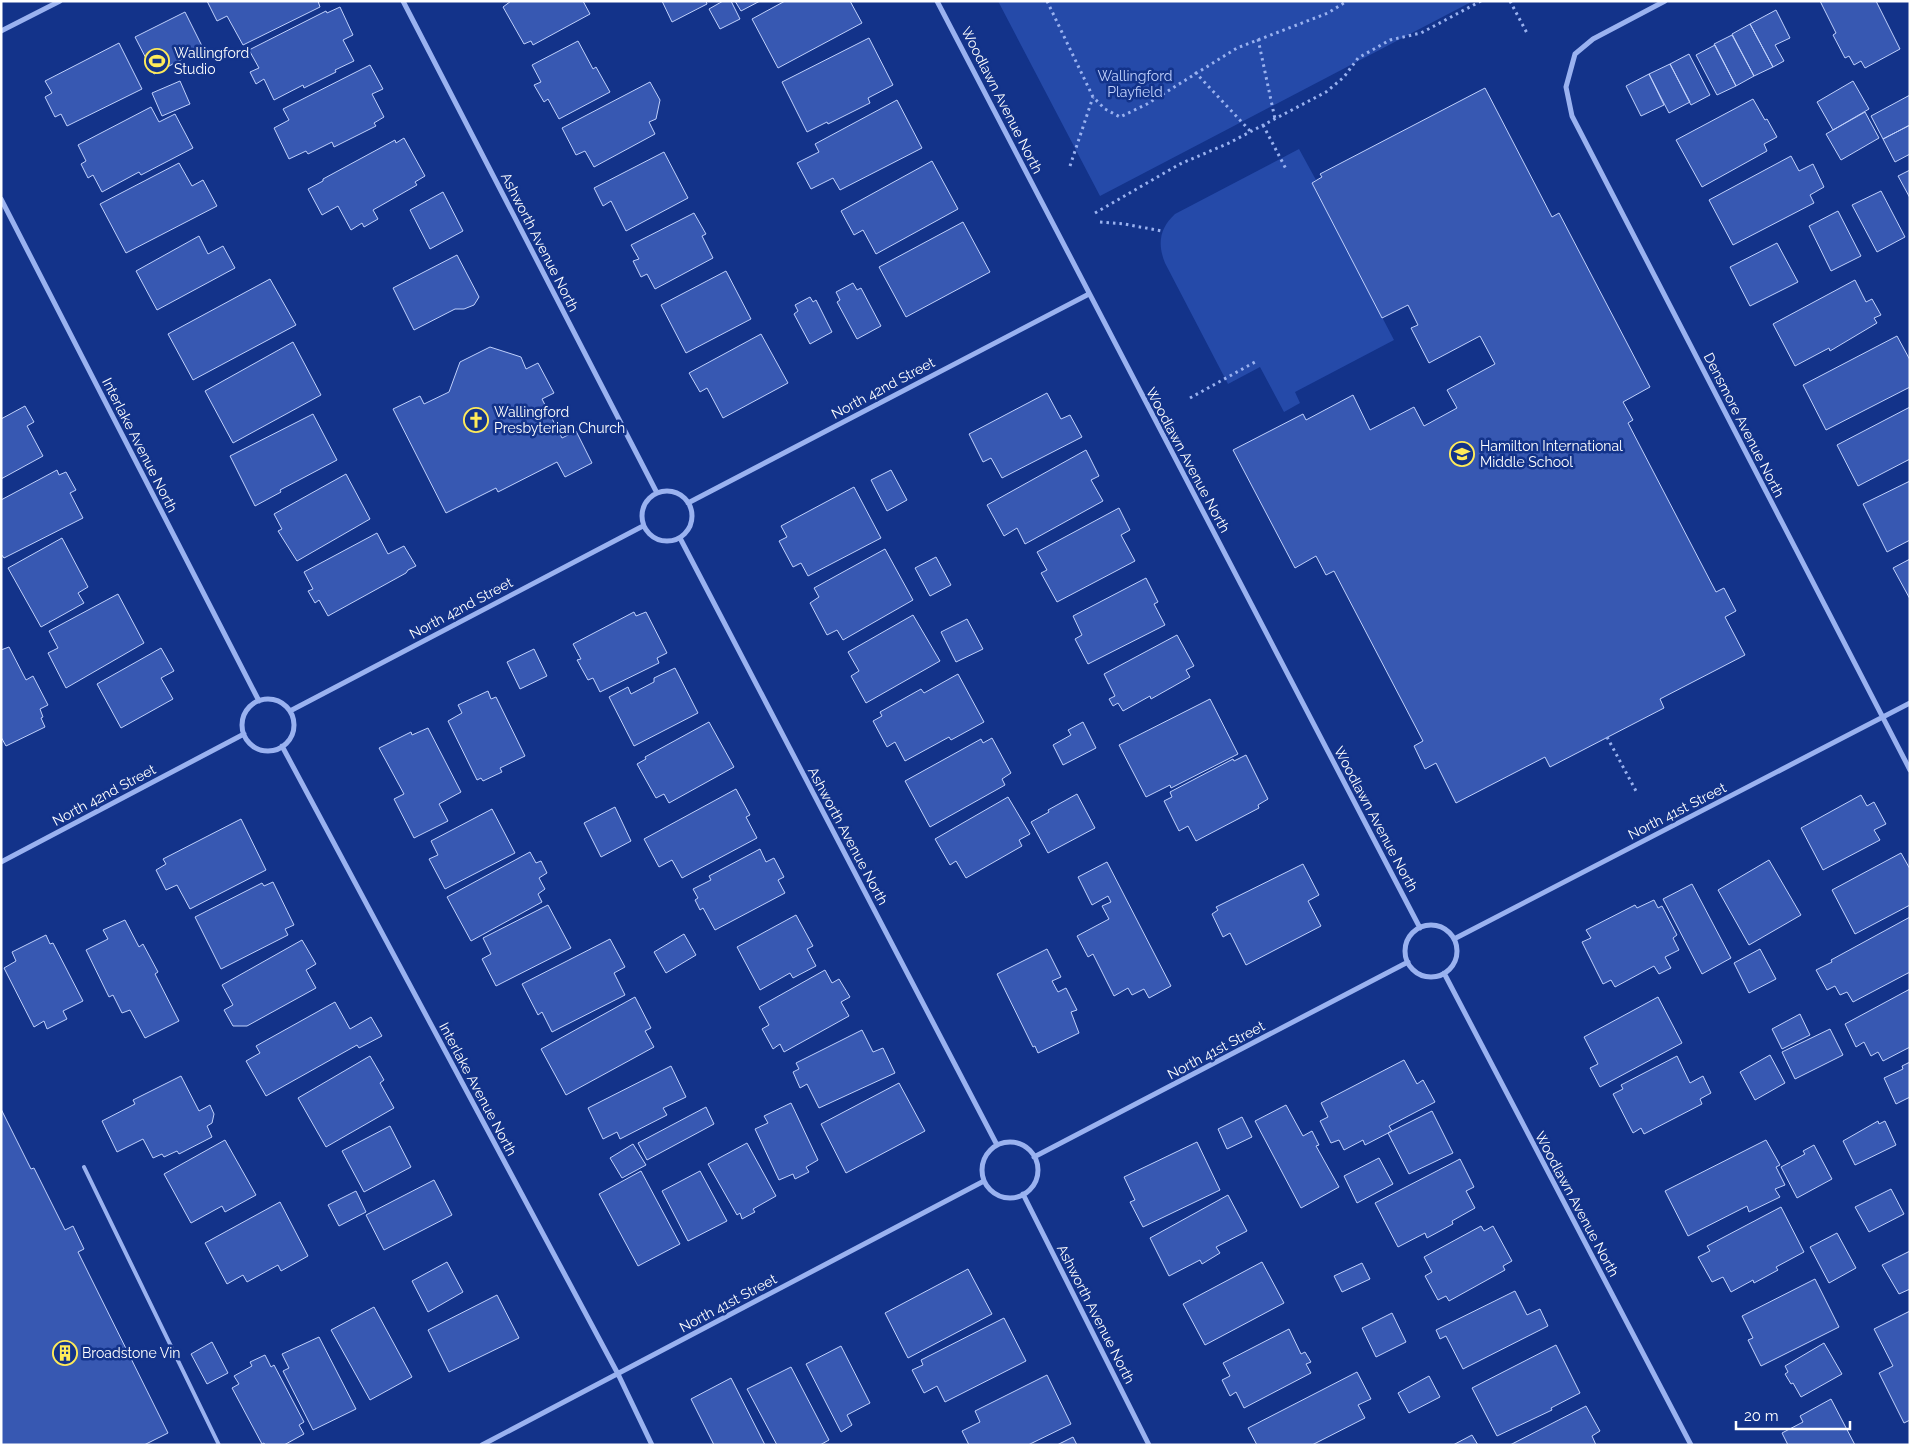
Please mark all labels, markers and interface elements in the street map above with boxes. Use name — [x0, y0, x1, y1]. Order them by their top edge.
street label: Woodlawn Avenue North — [958, 24, 1046, 176]
place label: Wallingford Studio — [174, 45, 249, 77]
sports icon: Wallingford Studio — [144, 48, 170, 74]
park label: Wallingford Playfield — [1097, 68, 1173, 100]
street label: Ashworth Avenue North — [498, 170, 582, 314]
street label: Densmore Avenue North — [1701, 350, 1787, 500]
street label: North 42nd Street — [829, 354, 938, 422]
street label: Interlake Avenue North — [99, 375, 181, 515]
street label: Woodlawn Avenue North — [1143, 385, 1233, 535]
place label: Wallingford Presbyterian Church — [494, 404, 625, 436]
church icon: Wallingford Presbyterian Church — [463, 407, 489, 433]
place label: Hamilton International Middle School — [1480, 438, 1623, 470]
school or university icon: Hamilton International Middle School — [1449, 441, 1475, 467]
street label: North 42nd Street — [407, 574, 516, 642]
street label: Woodlawn Avenue North — [1331, 744, 1421, 894]
street label: North 42nd Street — [50, 761, 159, 829]
street label: Ashworth Avenue North — [805, 764, 891, 908]
street label: North 41st Street — [1625, 779, 1729, 843]
street label: North 41st Street — [1165, 1017, 1268, 1082]
street label: Interlake Avenue North — [436, 1020, 520, 1158]
street label: Woodlawn Avenue North — [1532, 1129, 1622, 1279]
street label: Ashworth Avenue North — [1054, 1242, 1138, 1386]
street label: North 41st Street — [677, 1270, 780, 1335]
building icon: Broadstone Vin — [52, 1340, 78, 1366]
place label: Broadstone Vin — [82, 1345, 181, 1361]
scale bar — [1736, 1398, 1850, 1430]
text: 20 m — [1744, 1407, 1779, 1425]

